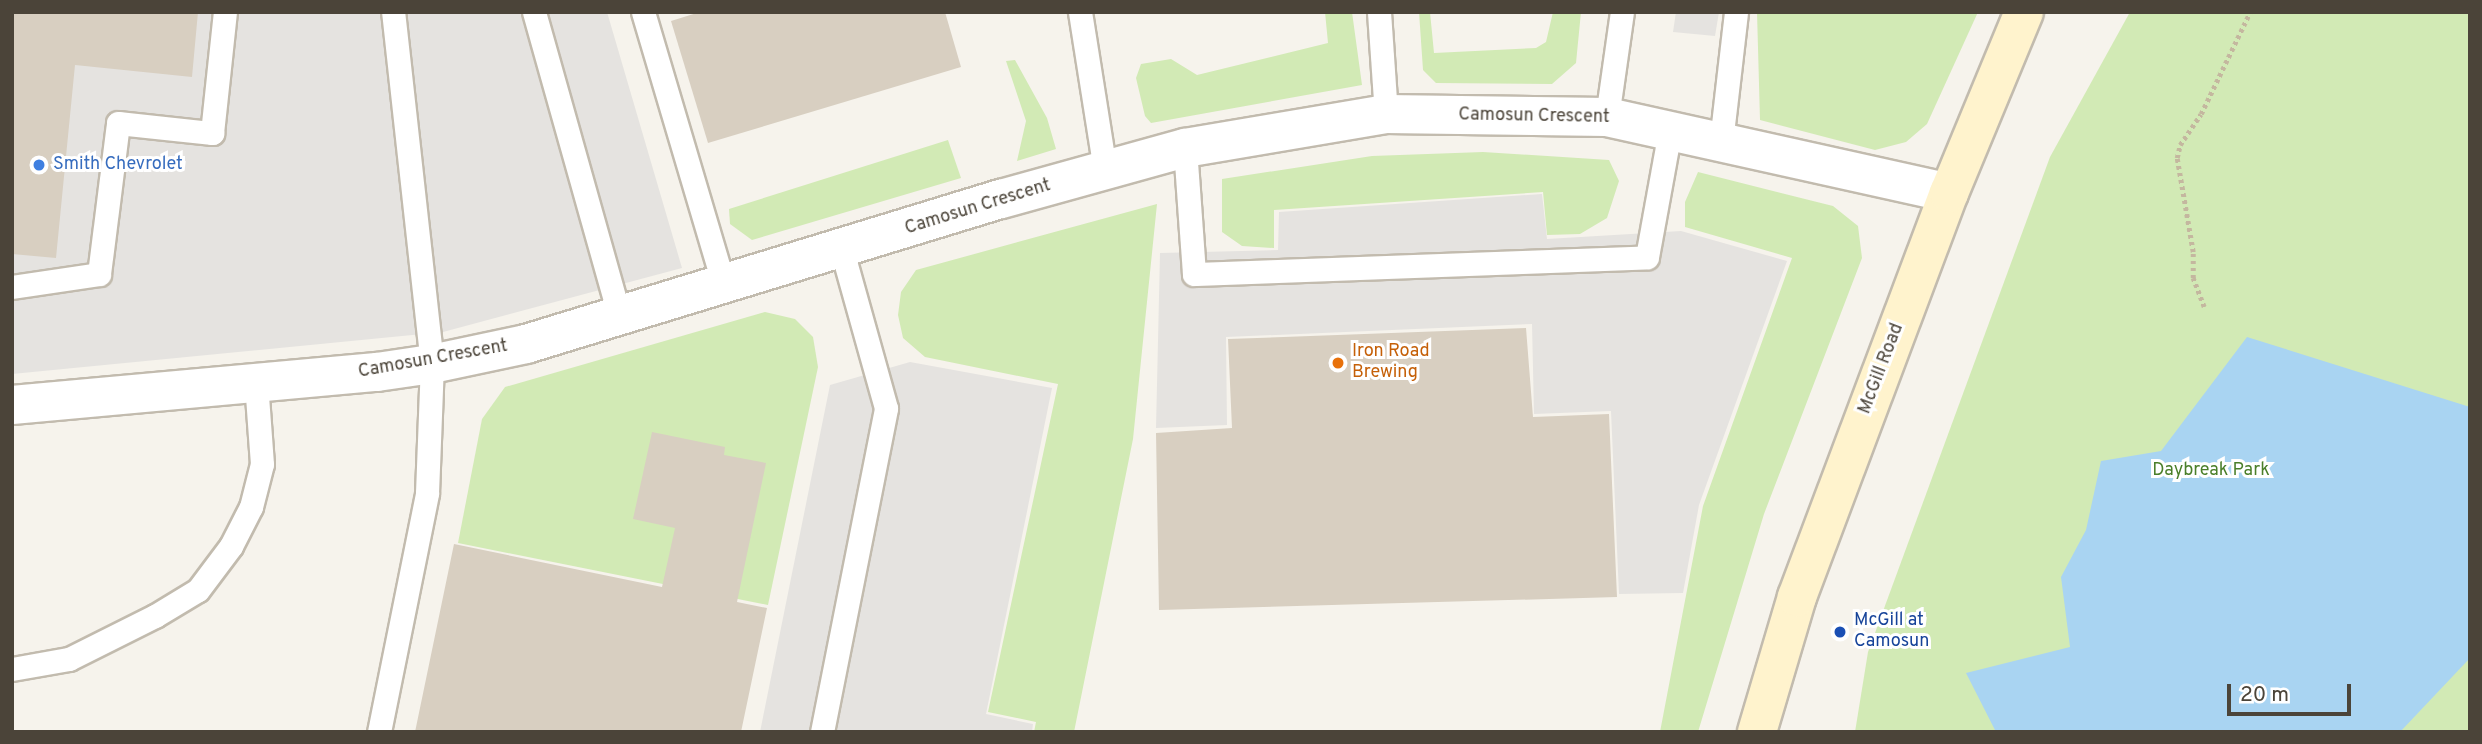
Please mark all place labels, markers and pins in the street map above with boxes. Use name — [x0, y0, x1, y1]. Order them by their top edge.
place label: Smith Chevrolet — [53, 154, 183, 176]
marker: Smith Chevrolet — [31, 157, 47, 173]
place label: Iron Road Brewing — [1352, 342, 1430, 384]
marker: Iron Road Brewing — [1330, 355, 1346, 371]
place label: McGill at Camosun — [1854, 611, 1929, 654]
marker: McGill at Camosun — [1832, 624, 1848, 640]

